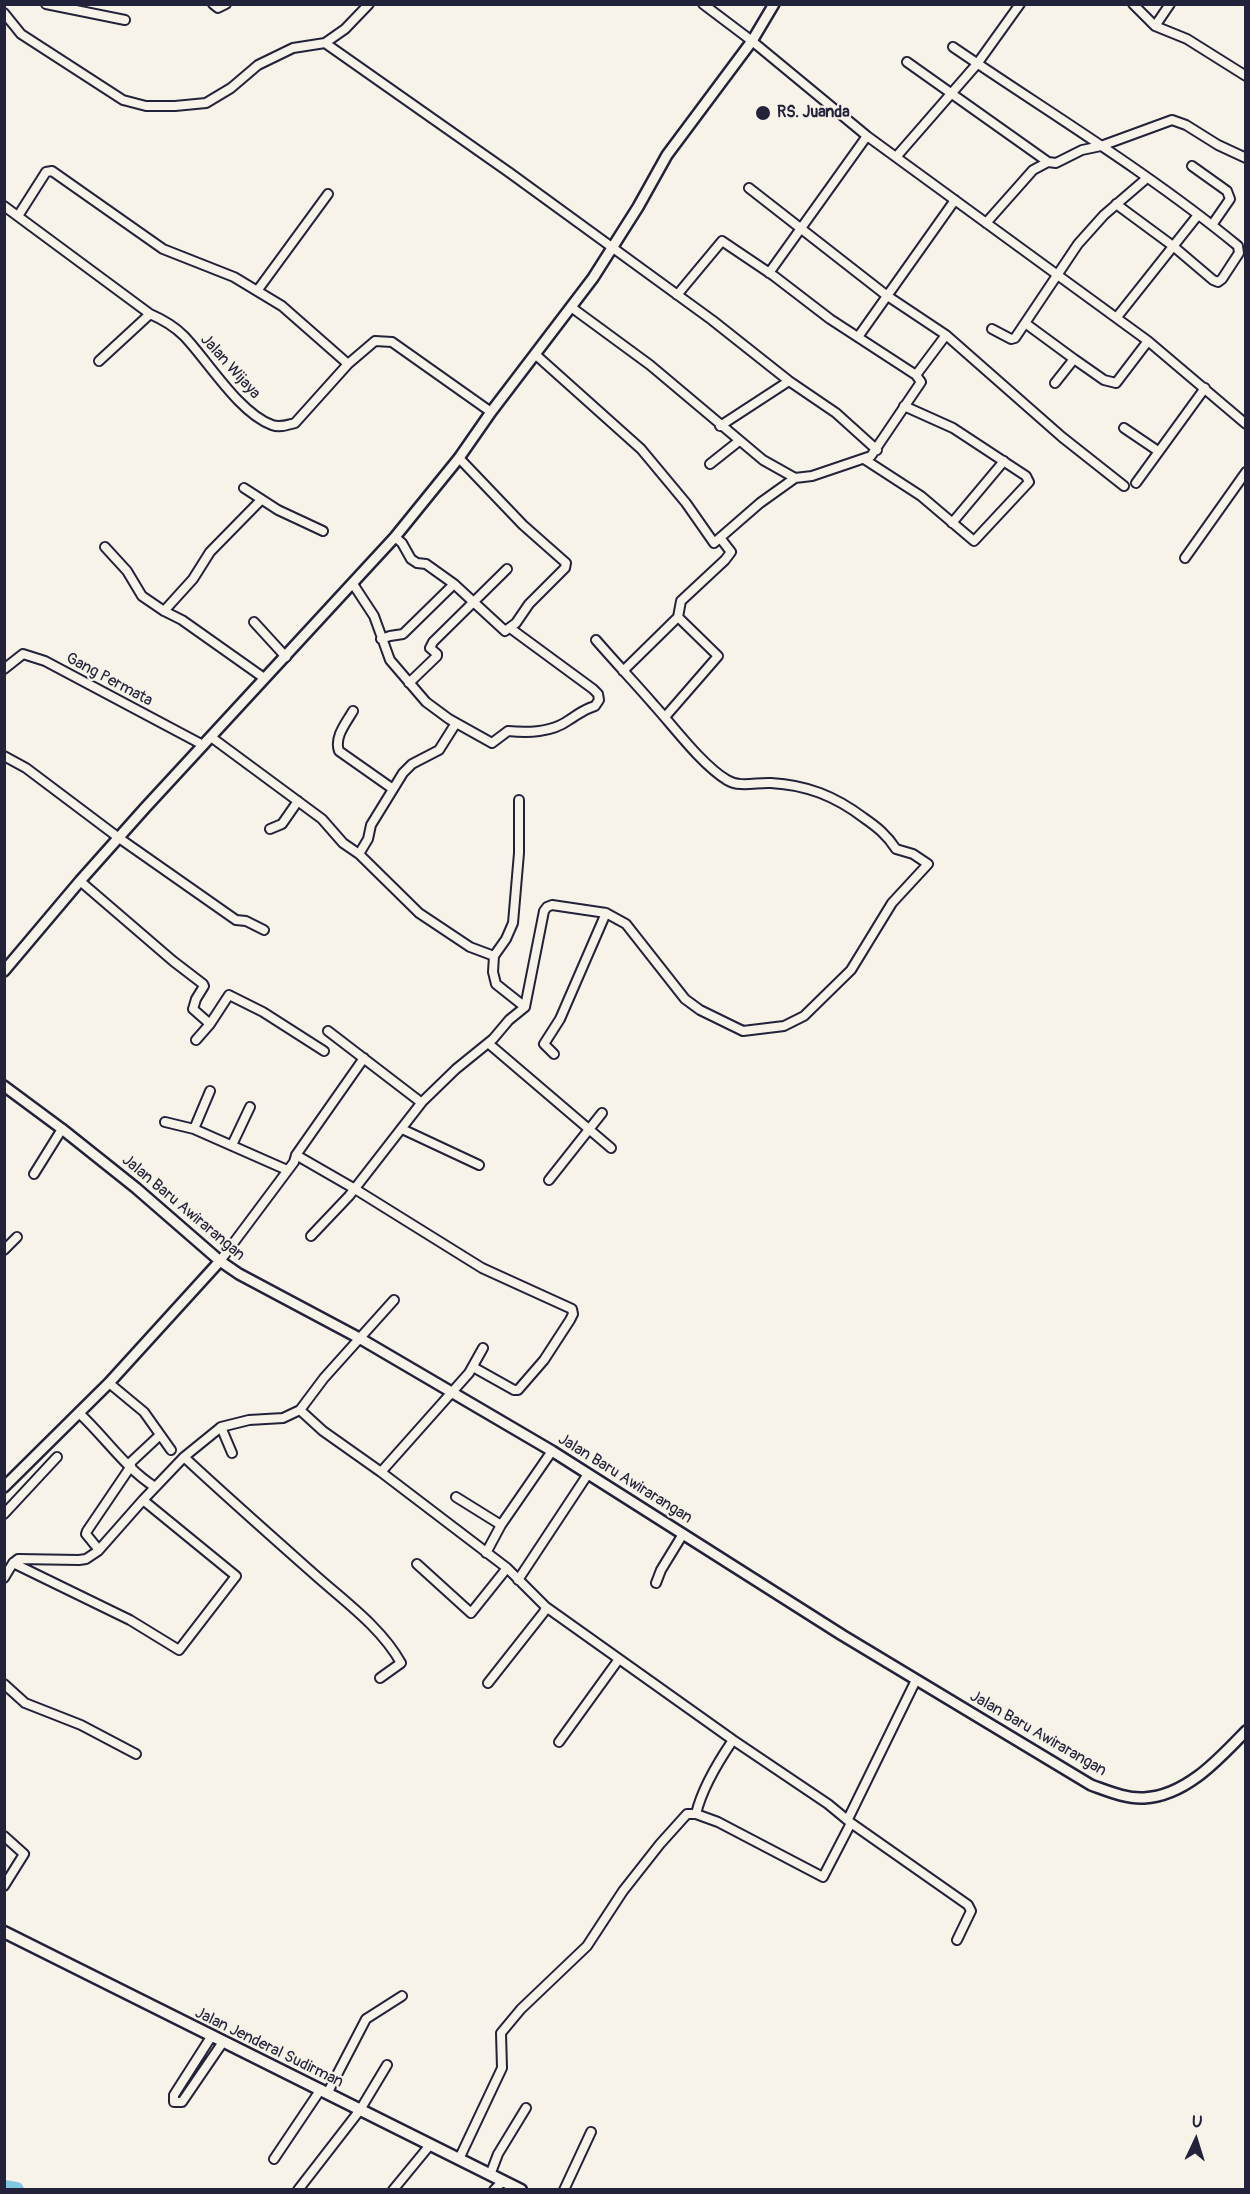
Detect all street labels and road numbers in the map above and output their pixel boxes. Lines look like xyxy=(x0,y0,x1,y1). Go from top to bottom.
street label: Jalan Wijaya xyxy=(196,331,264,403)
street label: Gang Permata xyxy=(62,649,156,711)
street label: Jalan Baru Awirarangan xyxy=(118,1151,248,1265)
street label: Jalan Baru Awirarangan xyxy=(554,1430,696,1528)
street label: Jalan Baru Awirarangan xyxy=(966,1687,1110,1781)
street label: Jalan Jenderal Sudirman xyxy=(192,2004,346,2092)

